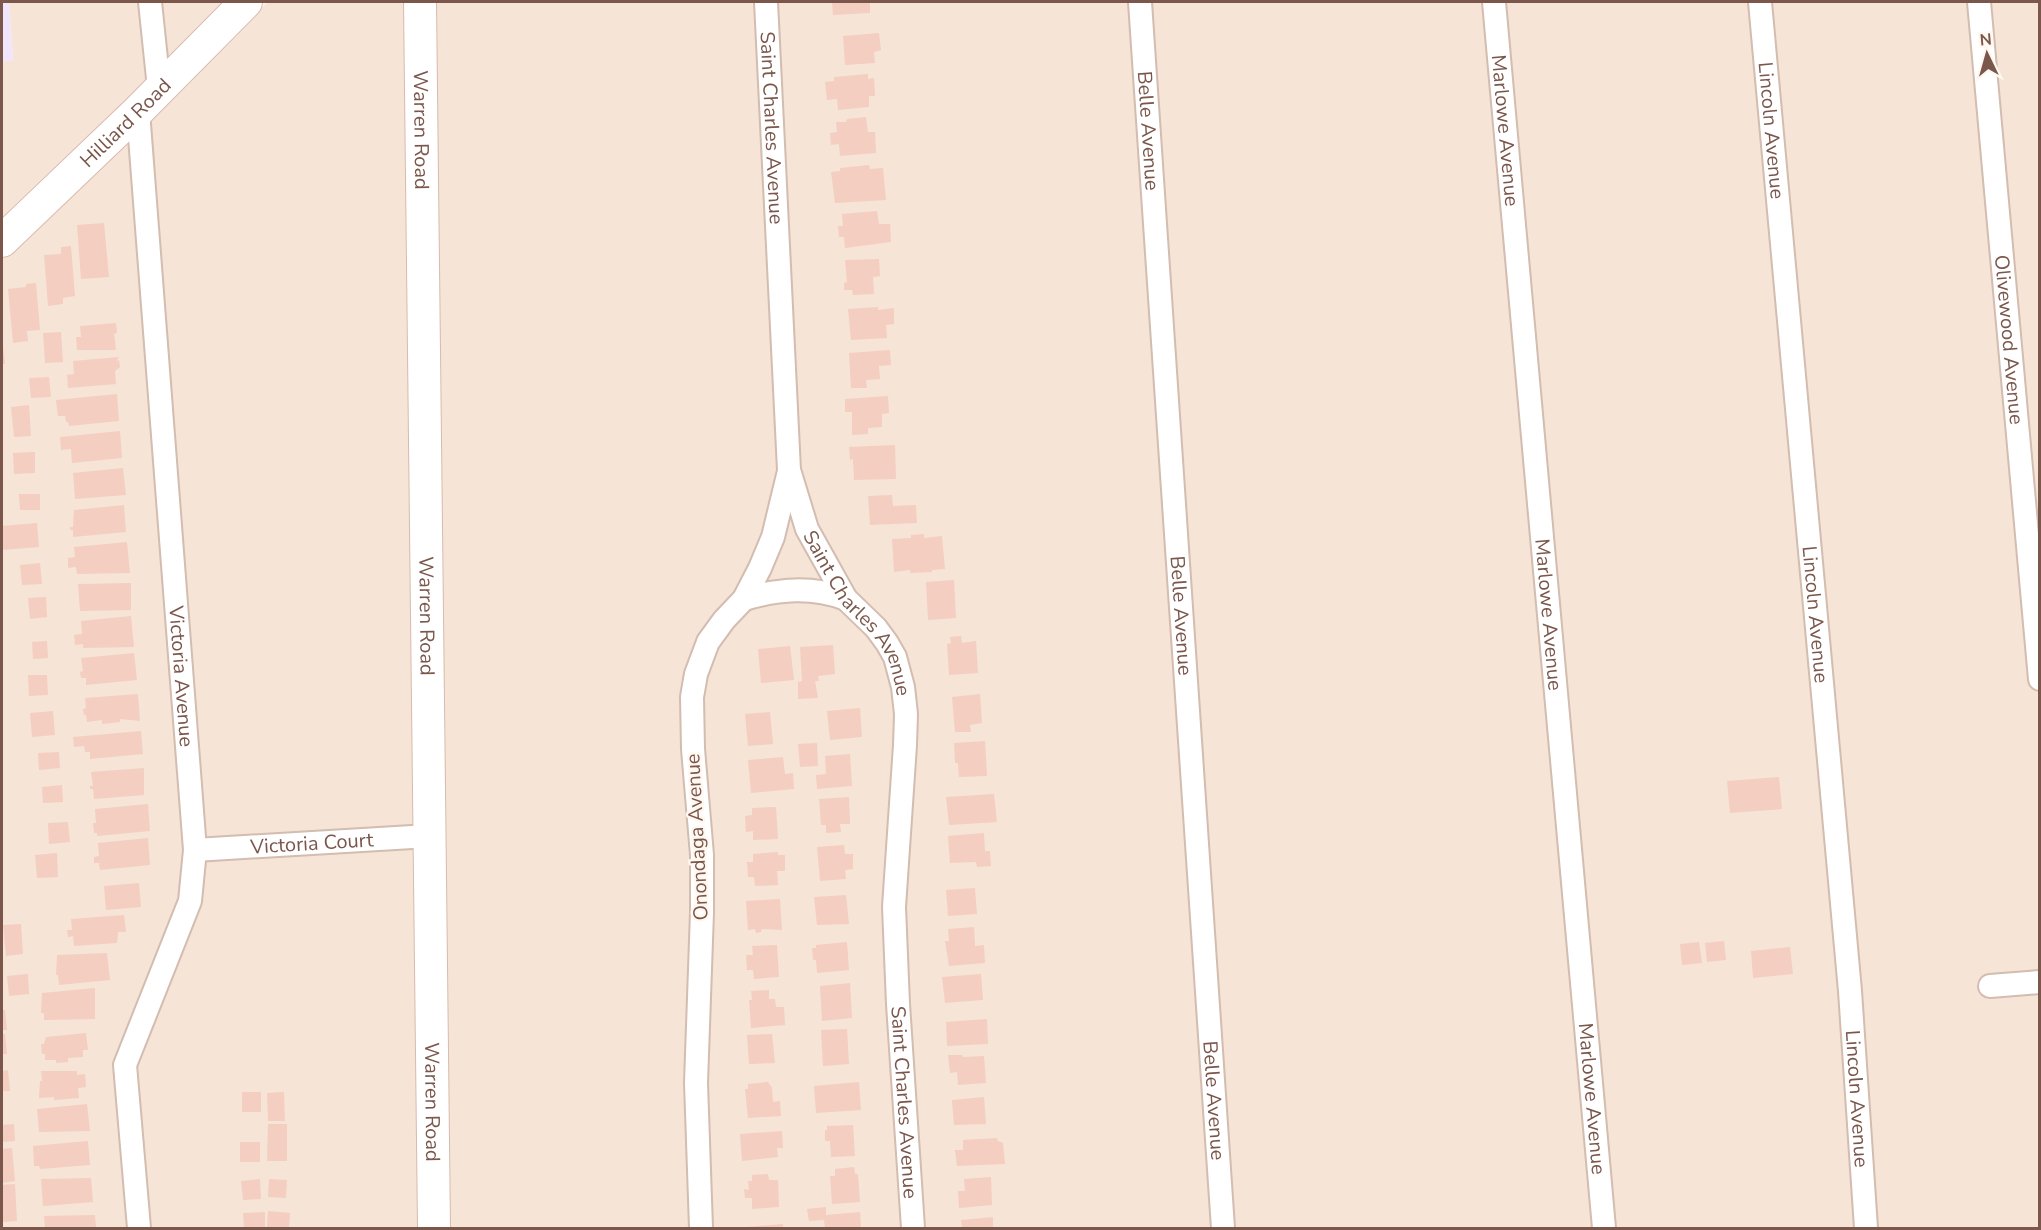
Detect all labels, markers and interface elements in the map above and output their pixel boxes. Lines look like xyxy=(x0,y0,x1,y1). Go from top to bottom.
north arrow xyxy=(1957,24,2017,84)
text: N xyxy=(1979,29,1993,52)
street label: Saint Charles Avenue xyxy=(754,31,790,225)
street label: Marlowe Avenue xyxy=(1485,53,1526,208)
street label: Lincoln Avenue xyxy=(1752,61,1791,200)
street label: Warren Road xyxy=(407,70,436,190)
street label: Belle Avenue xyxy=(1131,70,1166,191)
street label: Hilliard Road xyxy=(74,72,177,173)
street label: Olivewood Avenue xyxy=(1988,254,2031,426)
street label: Saint Charles Avenue xyxy=(797,525,917,697)
street label: Marlowe Avenue xyxy=(1529,537,1569,692)
street label: Lincoln Avenue xyxy=(1796,545,1835,684)
street label: Belle Avenue xyxy=(1164,555,1199,676)
street label: Warren Road xyxy=(413,556,441,676)
street label: Victoria Avenue xyxy=(163,604,201,748)
street label: Onondaga Avenue xyxy=(679,753,715,921)
street label: Victoria Court xyxy=(249,826,375,860)
street label: Saint Charles Avenue xyxy=(885,1005,924,1199)
street label: Marlowe Avenue xyxy=(1572,1022,1613,1176)
street label: Lincoln Avenue xyxy=(1839,1029,1875,1168)
street label: Belle Avenue xyxy=(1197,1040,1232,1161)
street label: Warren Road xyxy=(418,1042,447,1162)

